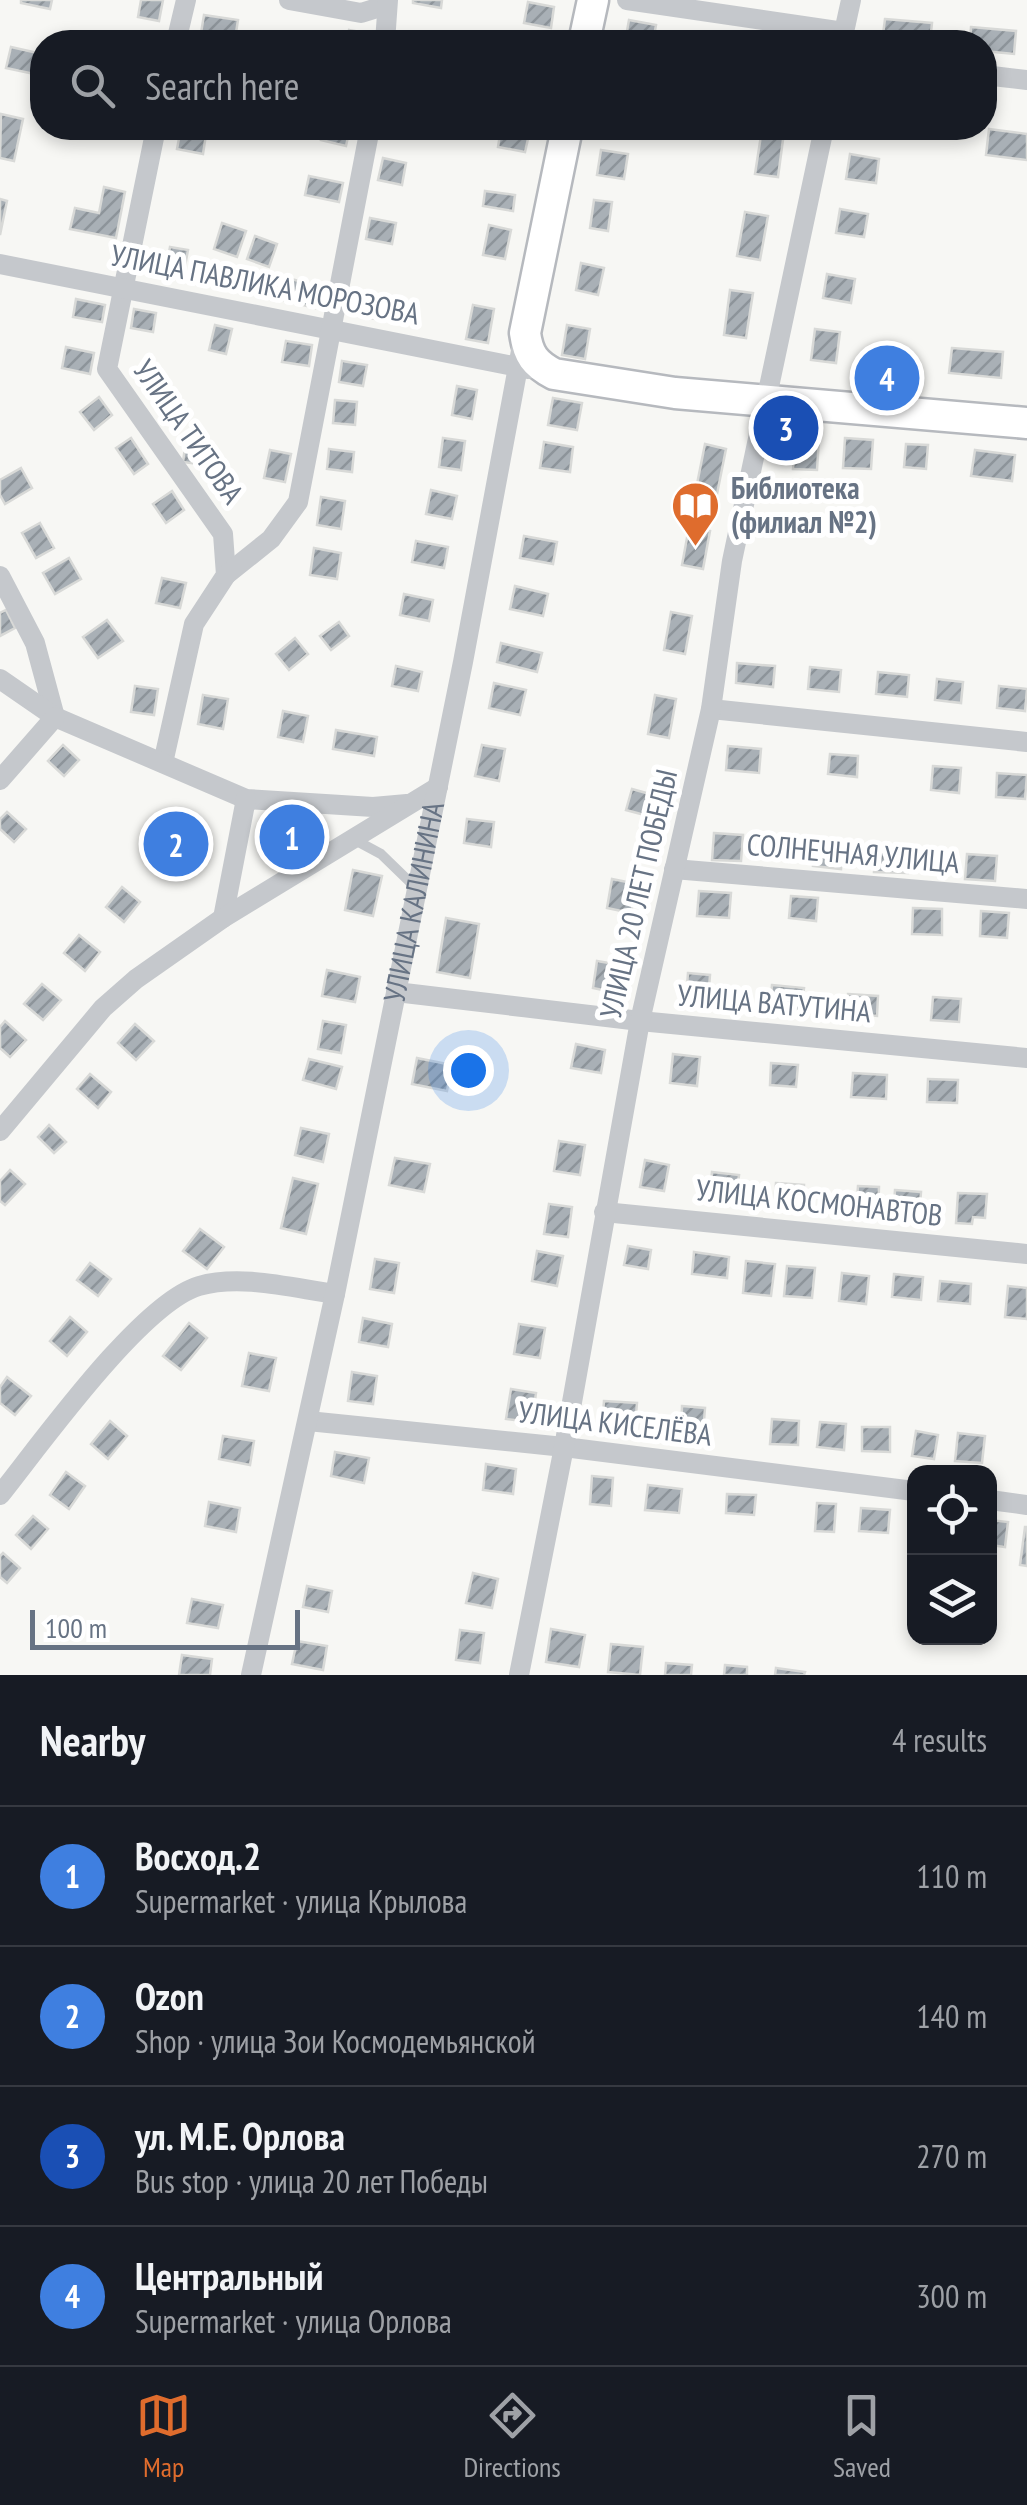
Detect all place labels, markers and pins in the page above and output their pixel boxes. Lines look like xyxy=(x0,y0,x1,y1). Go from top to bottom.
pin: 4 xyxy=(854,340,920,416)
pin: 3 xyxy=(754,390,818,466)
place label: Библиотека (филиал №2) xyxy=(731,468,877,541)
library icon: Библиотека (филиал №2) xyxy=(670,480,722,548)
pin: 1 xyxy=(260,800,324,874)
pin: 2 xyxy=(144,806,208,882)

